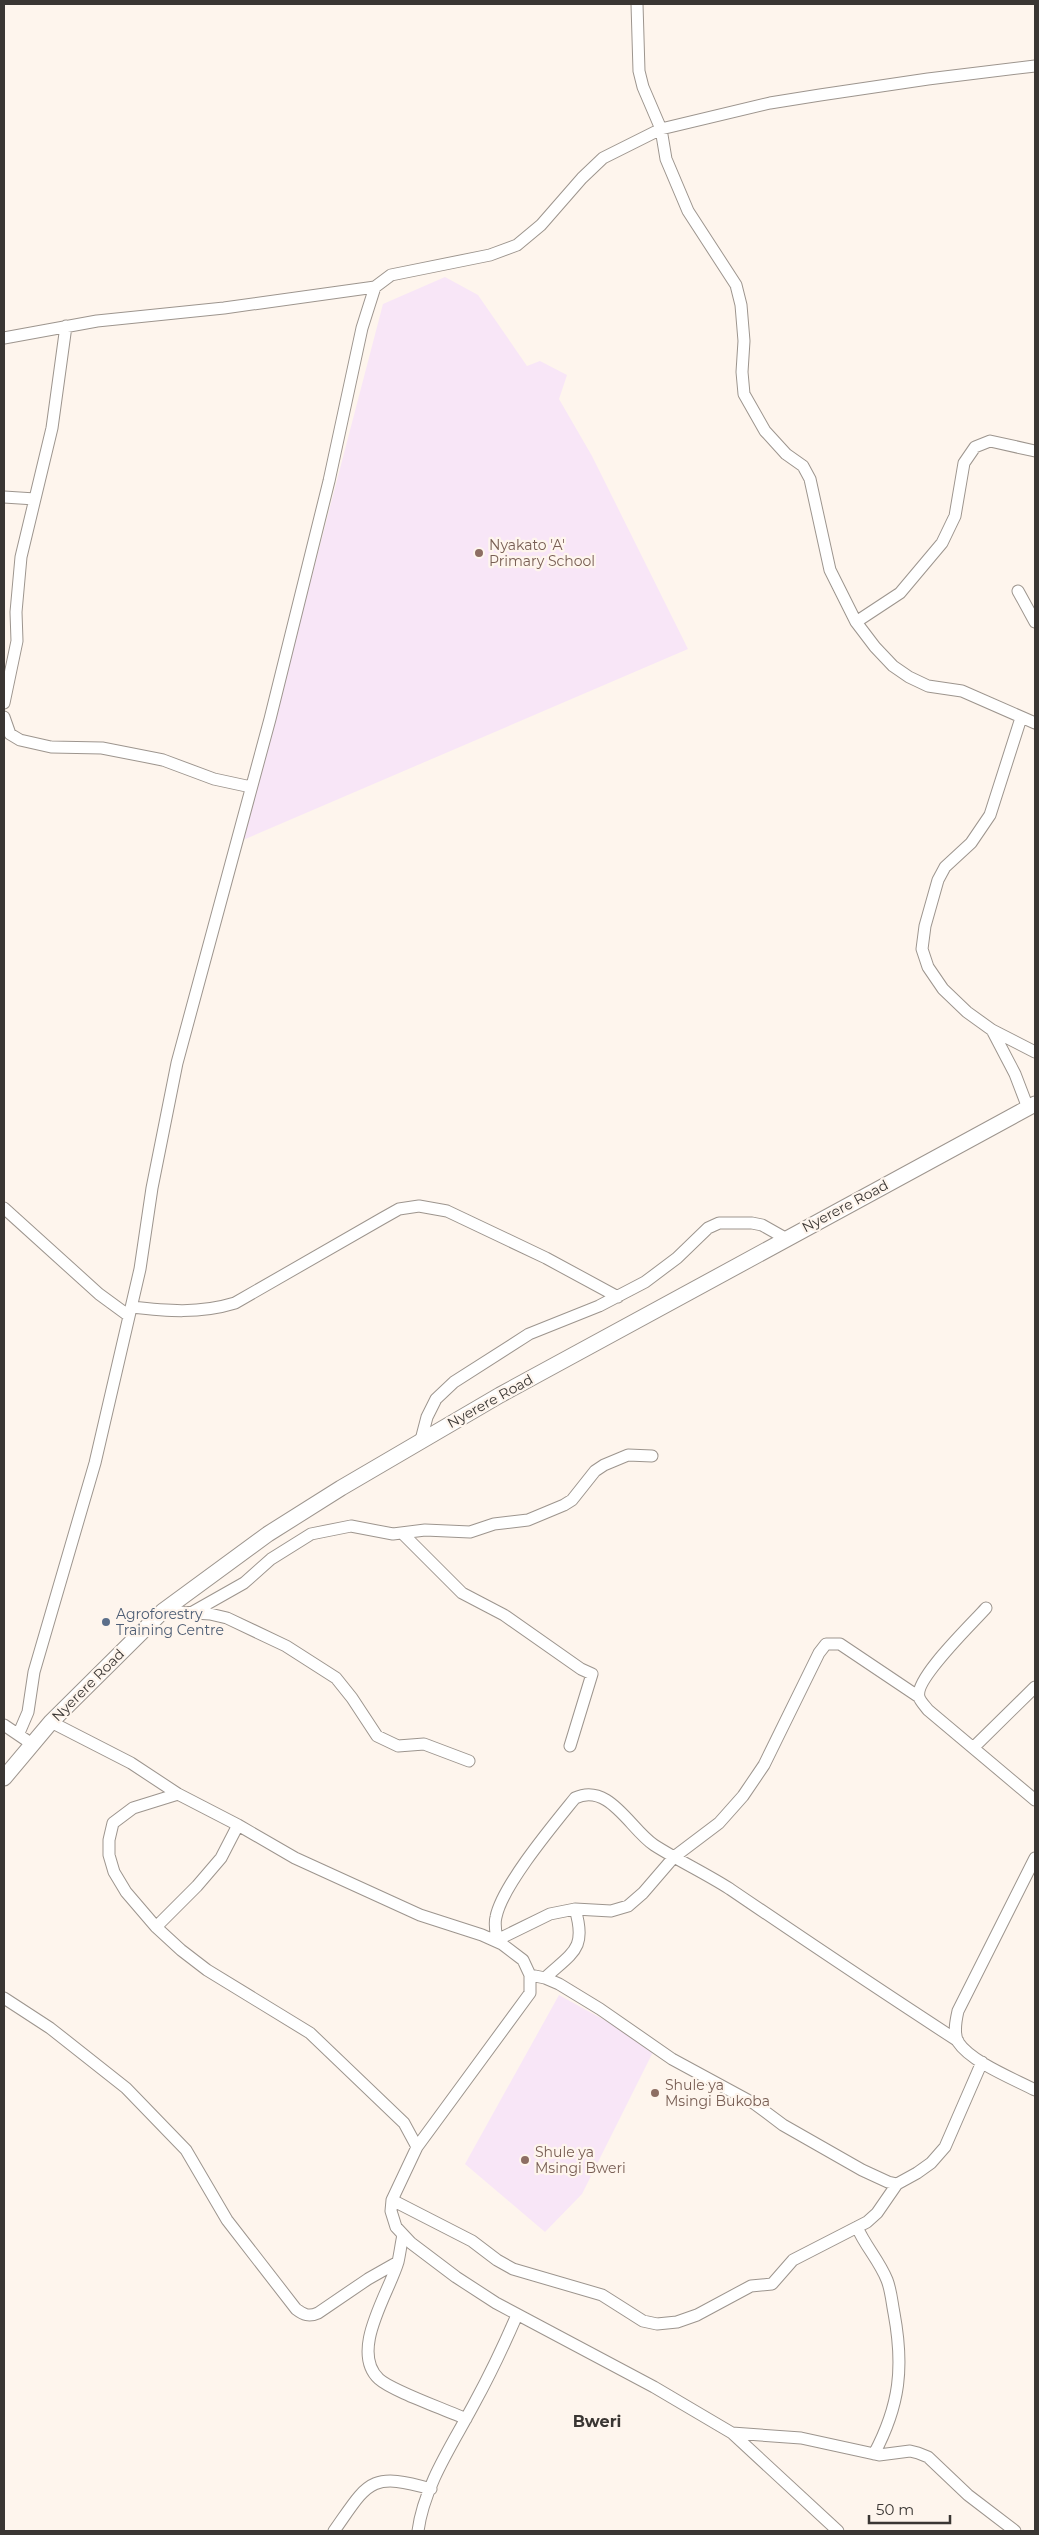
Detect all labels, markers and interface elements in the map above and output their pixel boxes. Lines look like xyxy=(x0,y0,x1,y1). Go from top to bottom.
place label: Nyakato 'A' Primary School xyxy=(489,536,595,570)
marker: Nyakato 'A' Primary School xyxy=(473,547,485,559)
street label: Nyerere Road xyxy=(799,1176,891,1236)
street label: Nyerere Road xyxy=(444,1370,536,1432)
place label: Agroforestry Training Centre xyxy=(116,1605,224,1639)
marker: Agroforestry Training Centre xyxy=(100,1616,112,1628)
street label: Nyerere Road xyxy=(48,1645,128,1725)
place label: Shule ya Msingi Bukoba xyxy=(665,2076,770,2110)
marker: Shule ya Msingi Bukoba xyxy=(649,2087,661,2099)
place label: Shule ya Msingi Bweri xyxy=(535,2143,626,2177)
marker: Shule ya Msingi Bweri xyxy=(519,2154,531,2166)
district label: Bweri xyxy=(573,2412,621,2431)
scale bar xyxy=(869,2492,950,2524)
text: 50 m xyxy=(876,2500,914,2519)

